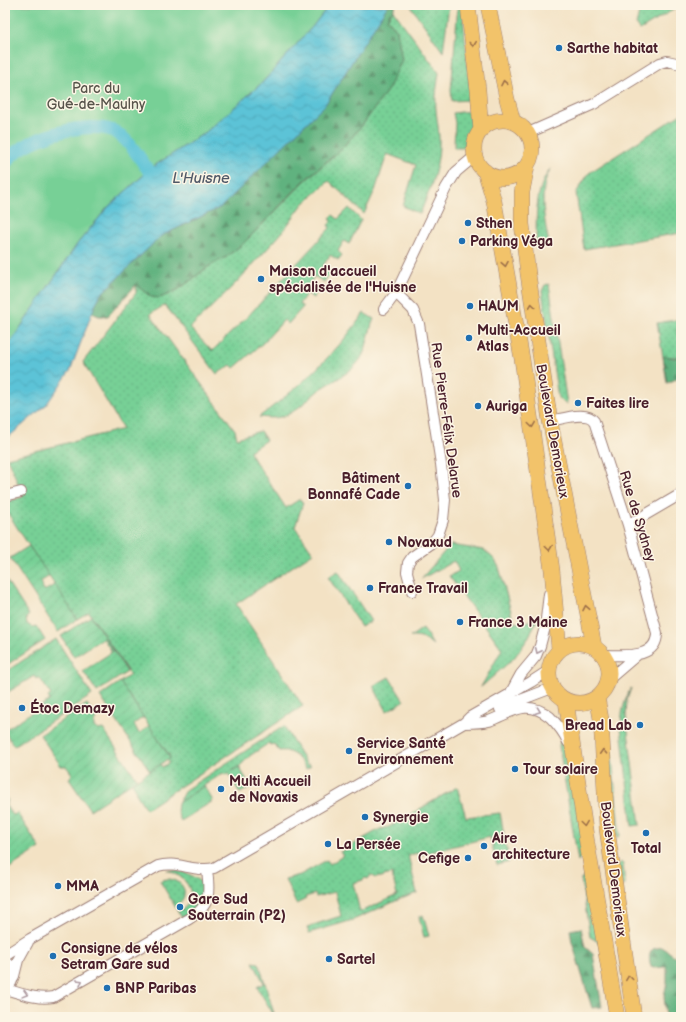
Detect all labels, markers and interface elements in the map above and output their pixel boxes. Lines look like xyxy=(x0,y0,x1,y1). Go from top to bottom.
place label: Sarthe habitat xyxy=(567,40,658,57)
one-way arrow xyxy=(468,41,477,47)
marker: Sarthe habitat xyxy=(554,43,564,53)
park label: Parc du Gué-de-Maulny xyxy=(47,80,146,113)
one-way arrow xyxy=(500,80,508,86)
water label: L'Huisne xyxy=(172,169,230,188)
place label: Sthen xyxy=(476,215,513,232)
marker: Sthen xyxy=(463,218,473,228)
place label: Parking Véga xyxy=(470,233,553,250)
marker: Parking Véga xyxy=(457,236,467,246)
one-way arrow xyxy=(500,260,509,267)
place label: Maison d'accueil spécialisée de l'Huisne xyxy=(269,263,416,296)
marker: Maison d'accueil spécialisée de l'Huisne xyxy=(256,274,266,284)
place label: HAUM xyxy=(478,298,519,315)
marker: HAUM xyxy=(465,301,475,311)
one-way arrow xyxy=(528,303,537,309)
place label: Multi-Accueil Atlas xyxy=(476,322,561,355)
marker: Multi-Accueil Atlas xyxy=(464,333,474,343)
street label: Rue Pierre-Félix Delarue xyxy=(427,341,466,499)
street label: Boulevard Demorieux xyxy=(532,362,573,500)
place label: Faites lire xyxy=(586,395,649,412)
place label: Auriga xyxy=(485,398,527,415)
marker: Faites lire xyxy=(573,398,583,408)
marker: Auriga xyxy=(473,401,483,411)
one-way arrow xyxy=(527,422,536,429)
street label: Rue de Sydney xyxy=(616,468,660,564)
place label: Bâtiment Bonnafé Cade xyxy=(307,470,400,503)
marker: Bâtiment Bonnafé Cade xyxy=(403,481,413,491)
place label: Novaxud xyxy=(397,534,452,551)
marker: Novaxud xyxy=(384,537,394,547)
one-way arrow xyxy=(544,545,553,551)
place label: France Travail xyxy=(378,580,468,597)
marker: France Travail xyxy=(365,583,375,593)
one-way arrow xyxy=(583,605,591,611)
place label: France 3 Maine xyxy=(468,614,568,631)
marker: France 3 Maine xyxy=(455,617,465,627)
one-way arrow xyxy=(535,646,543,654)
place label: Étoc Demazy xyxy=(30,698,115,717)
marker: Étoc Demazy xyxy=(17,703,27,713)
one-way arrow xyxy=(534,707,541,715)
place label: Bread Lab xyxy=(565,717,632,734)
marker: Bread Lab xyxy=(635,720,645,730)
place label: Service Santé Environnement xyxy=(357,735,454,768)
marker: Service Santé Environnement xyxy=(344,746,354,756)
one-way arrow xyxy=(598,749,607,755)
place label: Tour solaire xyxy=(523,761,598,778)
marker: Tour solaire xyxy=(510,764,520,774)
place label: Multi Accueil de Novaxis xyxy=(229,773,311,806)
marker: Multi Accueil de Novaxis xyxy=(216,784,226,794)
street label: Boulevard Demorieux xyxy=(597,800,630,938)
place label: Synergie xyxy=(373,809,428,826)
marker: Synergie xyxy=(360,812,370,822)
one-way arrow xyxy=(579,821,588,827)
marker: Total xyxy=(641,828,651,838)
place label: Aire architecture xyxy=(491,830,570,863)
place label: La Persée xyxy=(336,836,401,853)
marker: La Persée xyxy=(323,839,333,849)
place label: Total xyxy=(631,840,661,857)
marker: Aire architecture xyxy=(479,841,489,851)
place label: Cefige xyxy=(418,850,460,867)
marker: Cefige xyxy=(463,853,473,863)
place label: MMA xyxy=(66,878,99,895)
marker: MMA xyxy=(53,881,63,891)
place label: Gare Sud Souterrain (P2) xyxy=(188,891,286,924)
marker: Gare Sud Souterrain (P2) xyxy=(175,902,185,912)
place label: Consigne de vélos Setram Gare sud xyxy=(61,940,178,973)
marker: Consigne de vélos Setram Gare sud xyxy=(48,951,58,961)
place label: Sartel xyxy=(337,951,375,968)
marker: Sartel xyxy=(324,954,334,964)
one-way arrow xyxy=(625,975,634,981)
one-way arrow xyxy=(76,979,83,986)
place label: BNP Paribas xyxy=(115,980,196,997)
marker: BNP Paribas xyxy=(102,983,112,993)
one-way arrow xyxy=(22,990,28,998)

